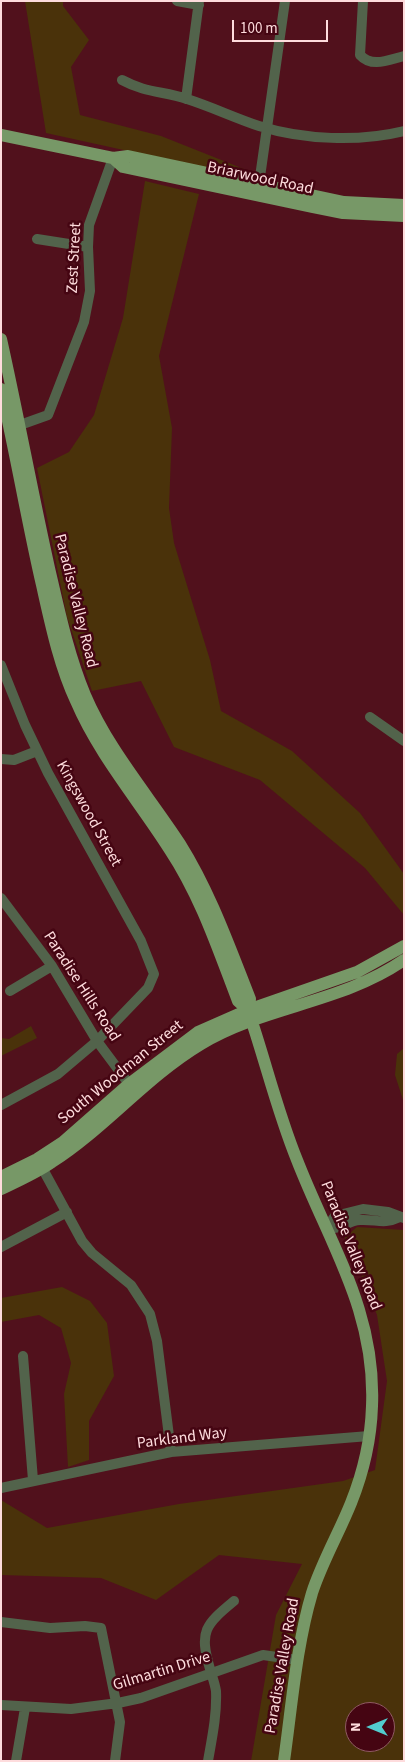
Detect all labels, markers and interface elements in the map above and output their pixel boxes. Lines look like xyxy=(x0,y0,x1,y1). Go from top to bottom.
scale bar xyxy=(235,10,331,42)
text: 100 m xyxy=(240,18,278,39)
street label: Briarwood Road xyxy=(205,158,315,200)
street label: Zest Street xyxy=(64,222,86,294)
street label: Paradise Valley Road xyxy=(49,532,101,670)
street label: Kingswood Street xyxy=(51,758,125,870)
street label: Paradise Hills Road xyxy=(38,928,124,1046)
street label: South Woodman Street xyxy=(55,1017,187,1129)
street label: Paradise Valley Road xyxy=(315,1179,385,1313)
street label: Parkland Way xyxy=(136,1424,228,1454)
street label: Paradise Valley Road xyxy=(262,1597,304,1735)
street label: Gilmartin Drive xyxy=(111,1648,213,1696)
north arrow xyxy=(345,1702,395,1752)
text: N xyxy=(346,1722,366,1732)

